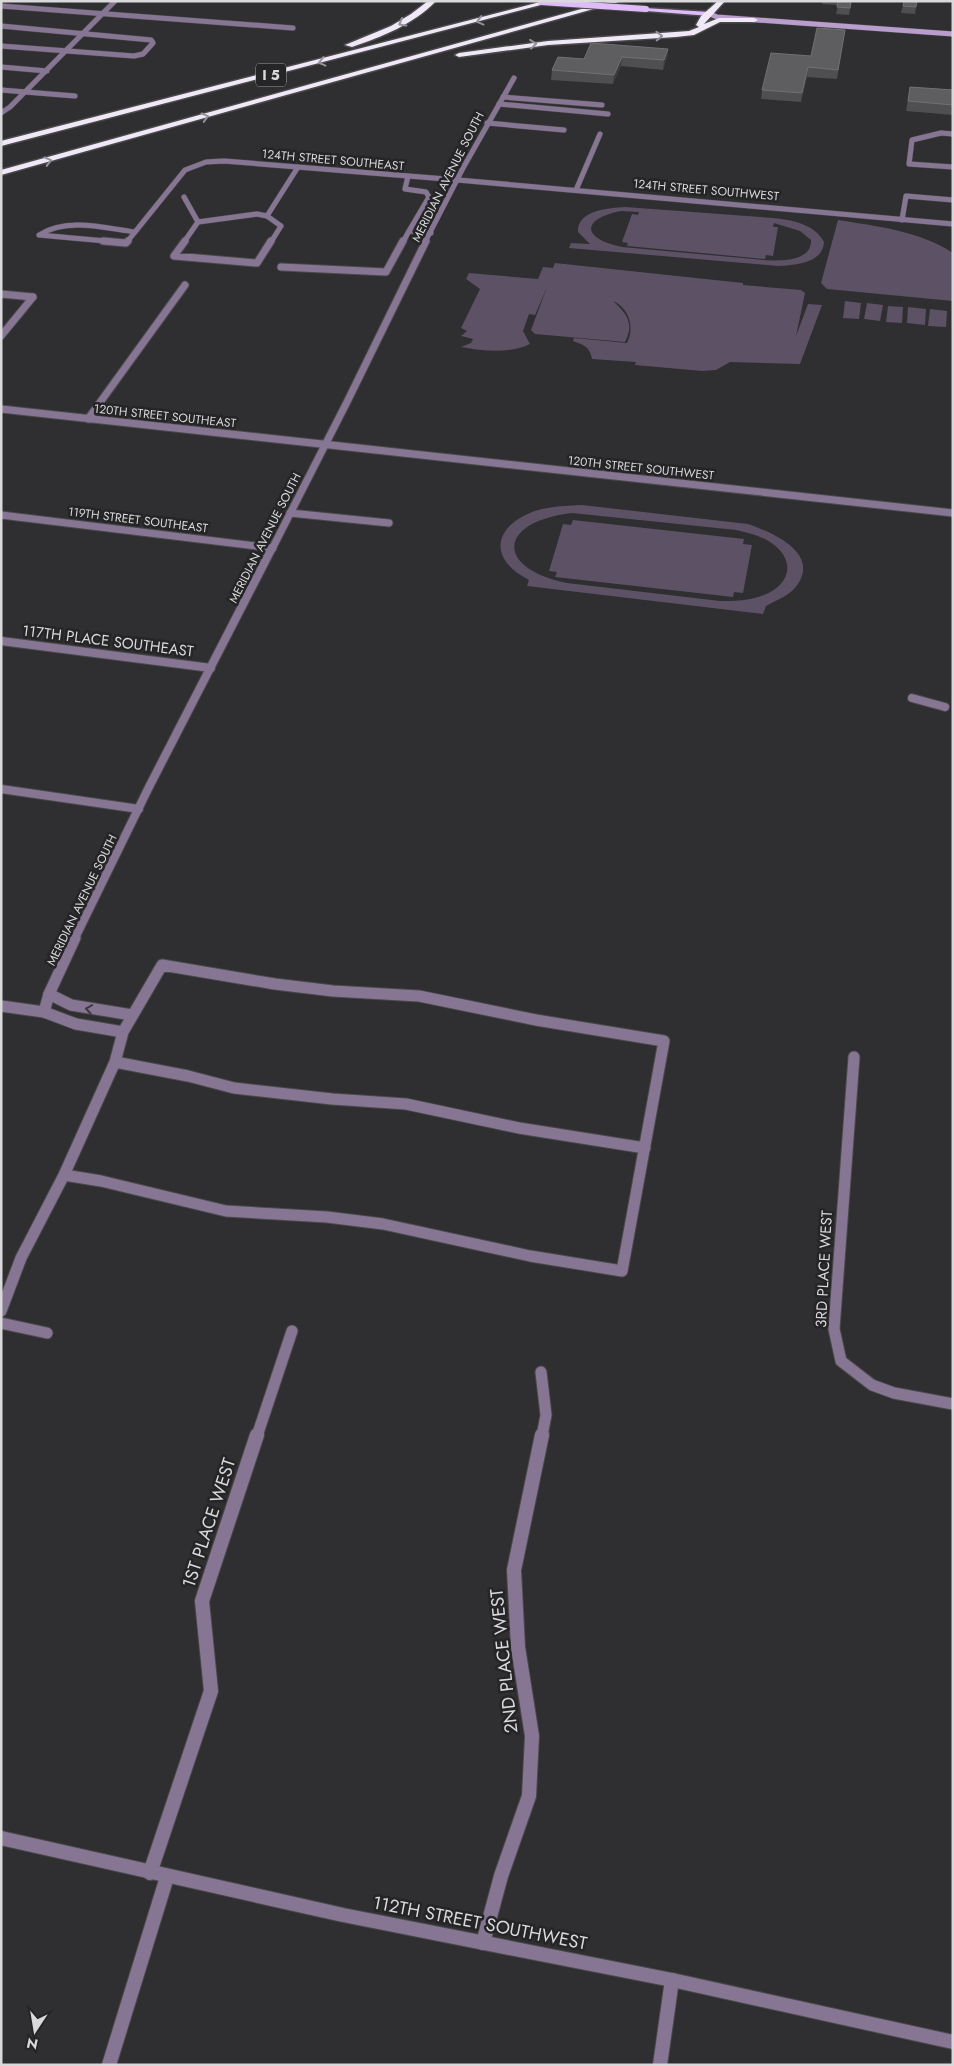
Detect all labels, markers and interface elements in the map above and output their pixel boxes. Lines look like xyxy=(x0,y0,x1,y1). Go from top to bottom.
one-way arrow xyxy=(475,15,484,26)
one-way arrow xyxy=(399,17,408,27)
one-way arrow xyxy=(655,31,663,42)
one-way arrow xyxy=(530,39,538,50)
one-way arrow xyxy=(319,56,327,66)
road number: I 5 xyxy=(256,64,286,86)
street label: MERIDIAN AVENUE SOUTH xyxy=(407,109,489,245)
one-way arrow xyxy=(200,113,208,123)
street label: 124TH STREET SOUTHEAST xyxy=(261,145,405,175)
one-way arrow xyxy=(44,156,52,166)
street label: 124TH STREET SOUTHWEST xyxy=(632,175,780,205)
street label: 120TH STREET SOUTHEAST xyxy=(93,400,237,432)
street label: 120TH STREET SOUTHWEST xyxy=(567,451,715,485)
street label: MERIDIAN AVENUE SOUTH xyxy=(224,470,306,606)
street label: 119TH STREET SOUTHEAST xyxy=(67,502,209,538)
street label: 117TH PLACE SOUTHEAST xyxy=(21,620,195,662)
street label: MERIDIAN AVENUE SOUTH xyxy=(42,831,122,969)
one-way arrow xyxy=(85,1004,94,1014)
street label: 3RD PLACE WEST xyxy=(810,1210,838,1328)
street label: 1ST PLACE WEST xyxy=(176,1454,242,1591)
street label: 2ND PLACE WEST xyxy=(483,1587,525,1735)
street label: 112TH STREET SOUTHWEST xyxy=(371,1889,590,1957)
north arrow xyxy=(10,2006,60,2056)
text: N xyxy=(25,2033,40,2055)

